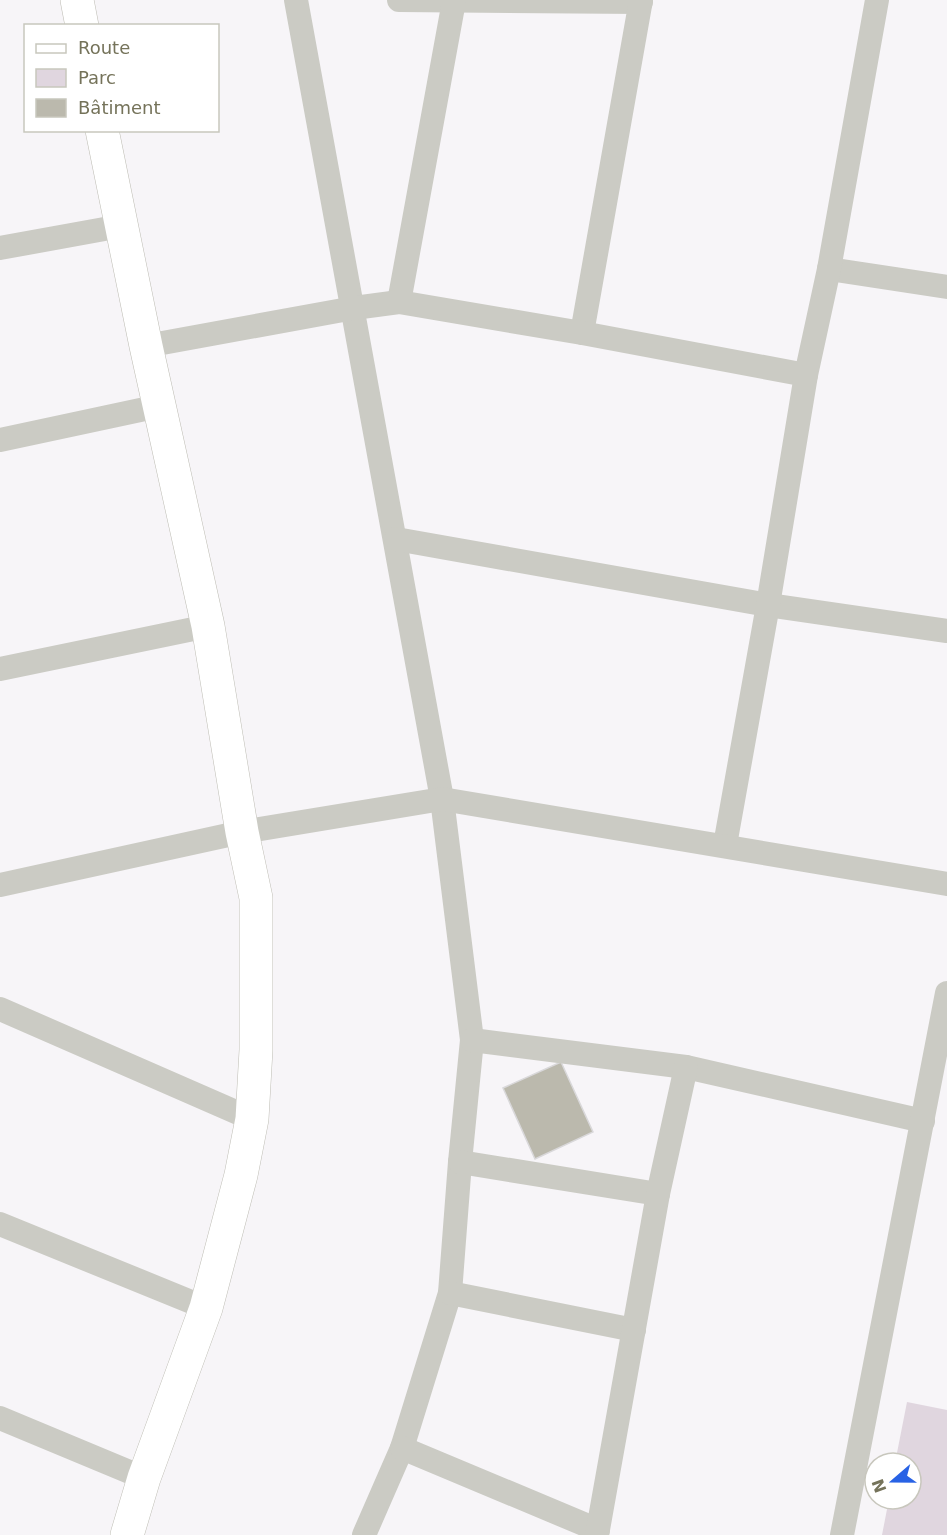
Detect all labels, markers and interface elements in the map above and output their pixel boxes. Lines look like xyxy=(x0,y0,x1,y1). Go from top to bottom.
legend xyxy=(24,24,219,132)
text: Route xyxy=(78,37,130,58)
text: Parc xyxy=(78,67,116,88)
text: Bâtiment xyxy=(78,97,161,118)
north arrow xyxy=(863,1451,923,1511)
text: N xyxy=(868,1476,891,1496)

